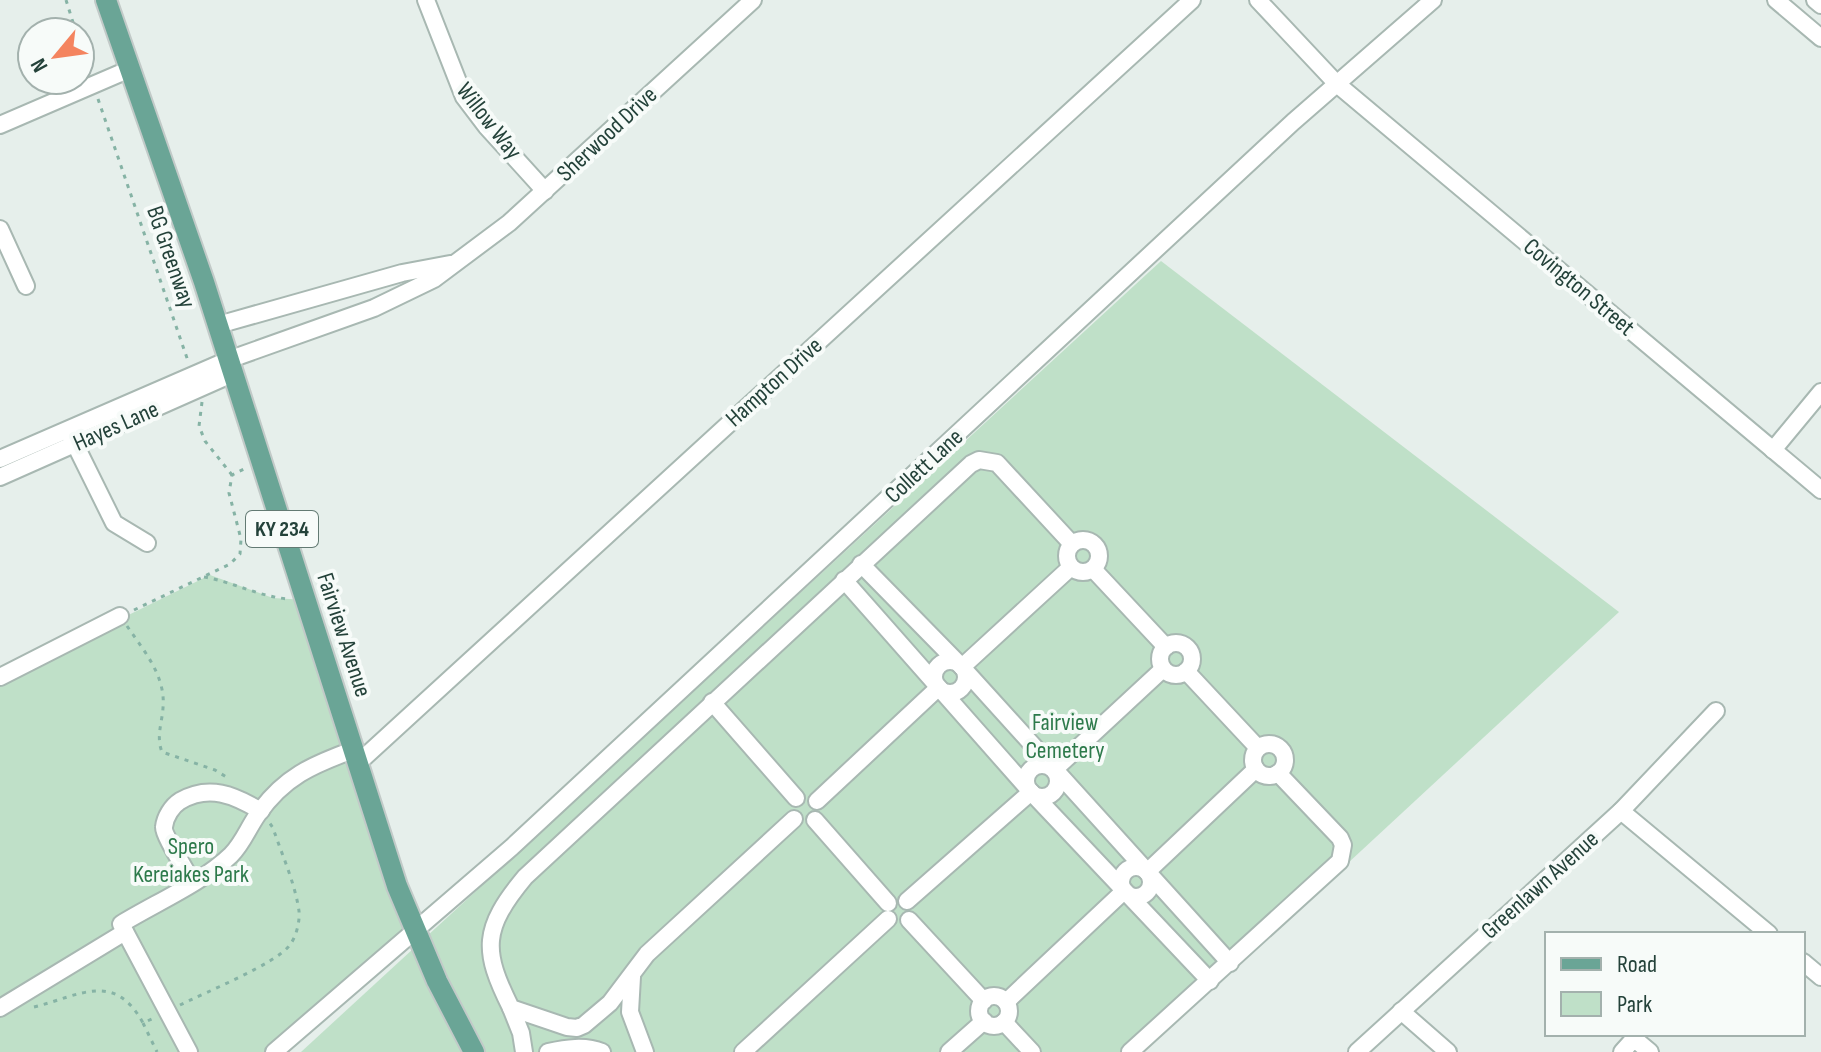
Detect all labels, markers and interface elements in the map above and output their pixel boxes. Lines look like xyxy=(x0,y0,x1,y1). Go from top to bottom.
north arrow xyxy=(16,16,96,96)
text: N xyxy=(25,53,54,77)
street label: Willow Way xyxy=(450,77,528,165)
street label: Sherwood Drive xyxy=(551,80,663,188)
street label: BG Greenway xyxy=(140,202,202,312)
street label: Covington Street xyxy=(1517,232,1641,342)
street label: Hampton Drive xyxy=(720,331,828,433)
street label: Hayes Lane xyxy=(69,394,163,458)
street label: Collett Lane xyxy=(879,423,969,509)
road number: KY 234 xyxy=(246,511,318,547)
street label: Fairview Avenue xyxy=(310,569,378,701)
park label: Fairview Cemetery xyxy=(1025,708,1105,765)
street label: Greenlawn Avenue xyxy=(1475,825,1605,945)
park label: Spero Kereiakes Park xyxy=(133,832,249,889)
legend xyxy=(1545,932,1805,1036)
text: Road xyxy=(1617,950,1657,979)
text: Park xyxy=(1617,990,1652,1019)

